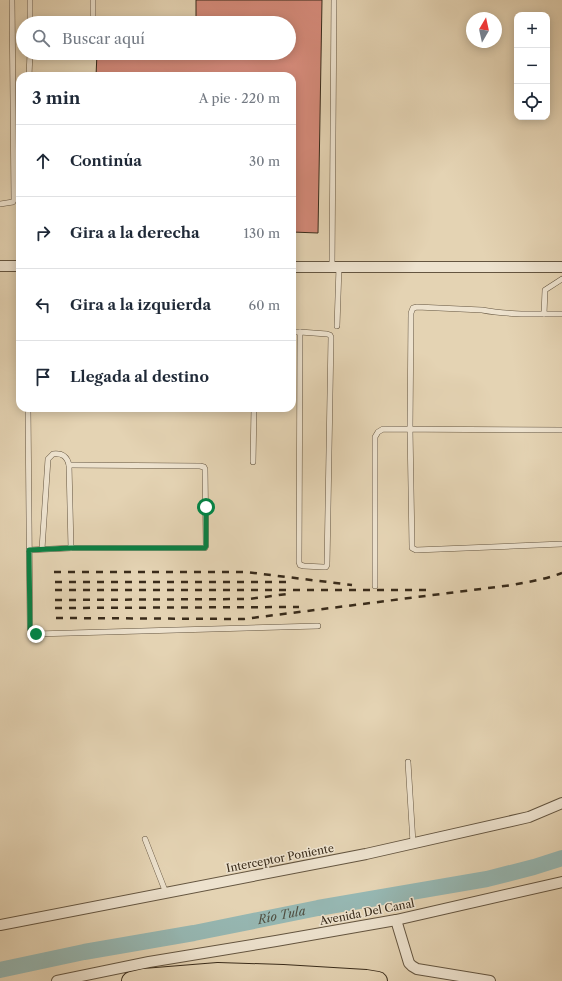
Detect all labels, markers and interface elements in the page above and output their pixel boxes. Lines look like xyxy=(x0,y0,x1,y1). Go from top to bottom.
north arrow xyxy=(466,12,502,48)
map controls xyxy=(514,12,550,120)
button: + xyxy=(514,12,550,48)
search box xyxy=(16,16,296,60)
icon: search xyxy=(30,27,52,49)
text: Buscar aquí xyxy=(62,29,145,48)
button: − xyxy=(514,48,550,84)
button: locate xyxy=(514,84,550,120)
text: 3 min xyxy=(32,88,81,108)
text: A pie · 220 m xyxy=(199,90,280,106)
icon: ahead xyxy=(32,150,54,172)
text: Continúa xyxy=(70,151,142,170)
text: 30 m xyxy=(249,153,280,169)
icon: right xyxy=(32,222,54,244)
text: Gira a la derecha xyxy=(70,223,200,242)
text: 130 m xyxy=(244,225,280,241)
icon: left xyxy=(32,294,54,316)
text: Gira a la izquierda xyxy=(70,295,211,314)
text: 60 m xyxy=(249,297,280,313)
icon: arrive xyxy=(32,366,54,388)
text: Llegada al destino xyxy=(70,367,209,386)
route start xyxy=(197,498,215,516)
route end xyxy=(27,625,45,643)
street label: Interceptor Poniente xyxy=(225,841,335,875)
street label: Avenida Del Canal xyxy=(317,896,416,928)
water label: Río Tula xyxy=(255,903,307,927)

